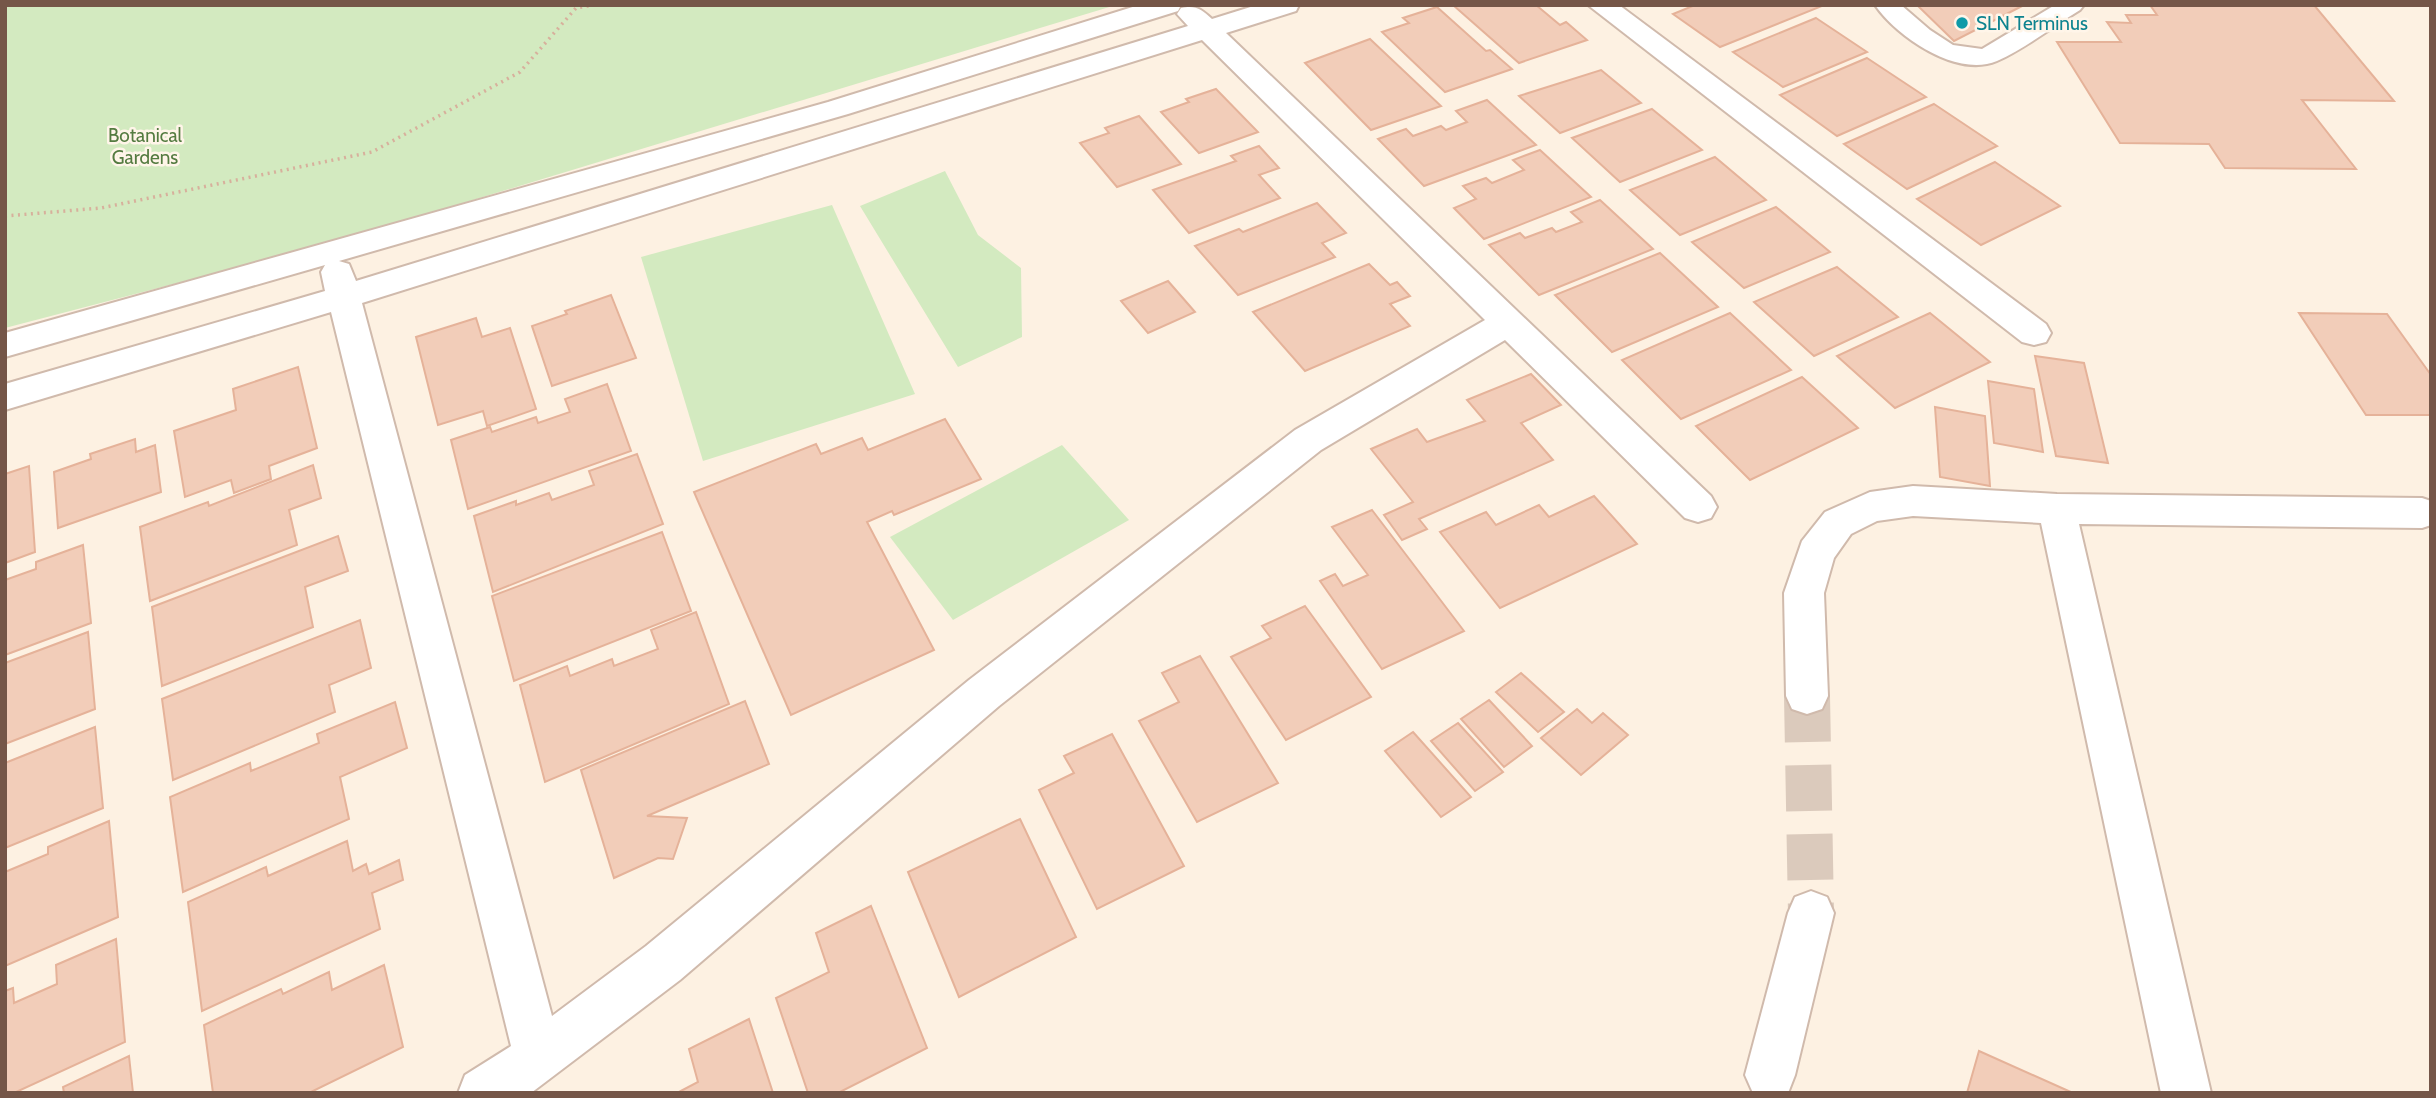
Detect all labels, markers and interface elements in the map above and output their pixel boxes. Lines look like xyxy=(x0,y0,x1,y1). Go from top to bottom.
place label: SLN Terminus xyxy=(1976,12,2088,35)
marker: SLN Terminus xyxy=(1954,15,1970,31)
park label: Botanical Gardens xyxy=(108,124,183,169)

